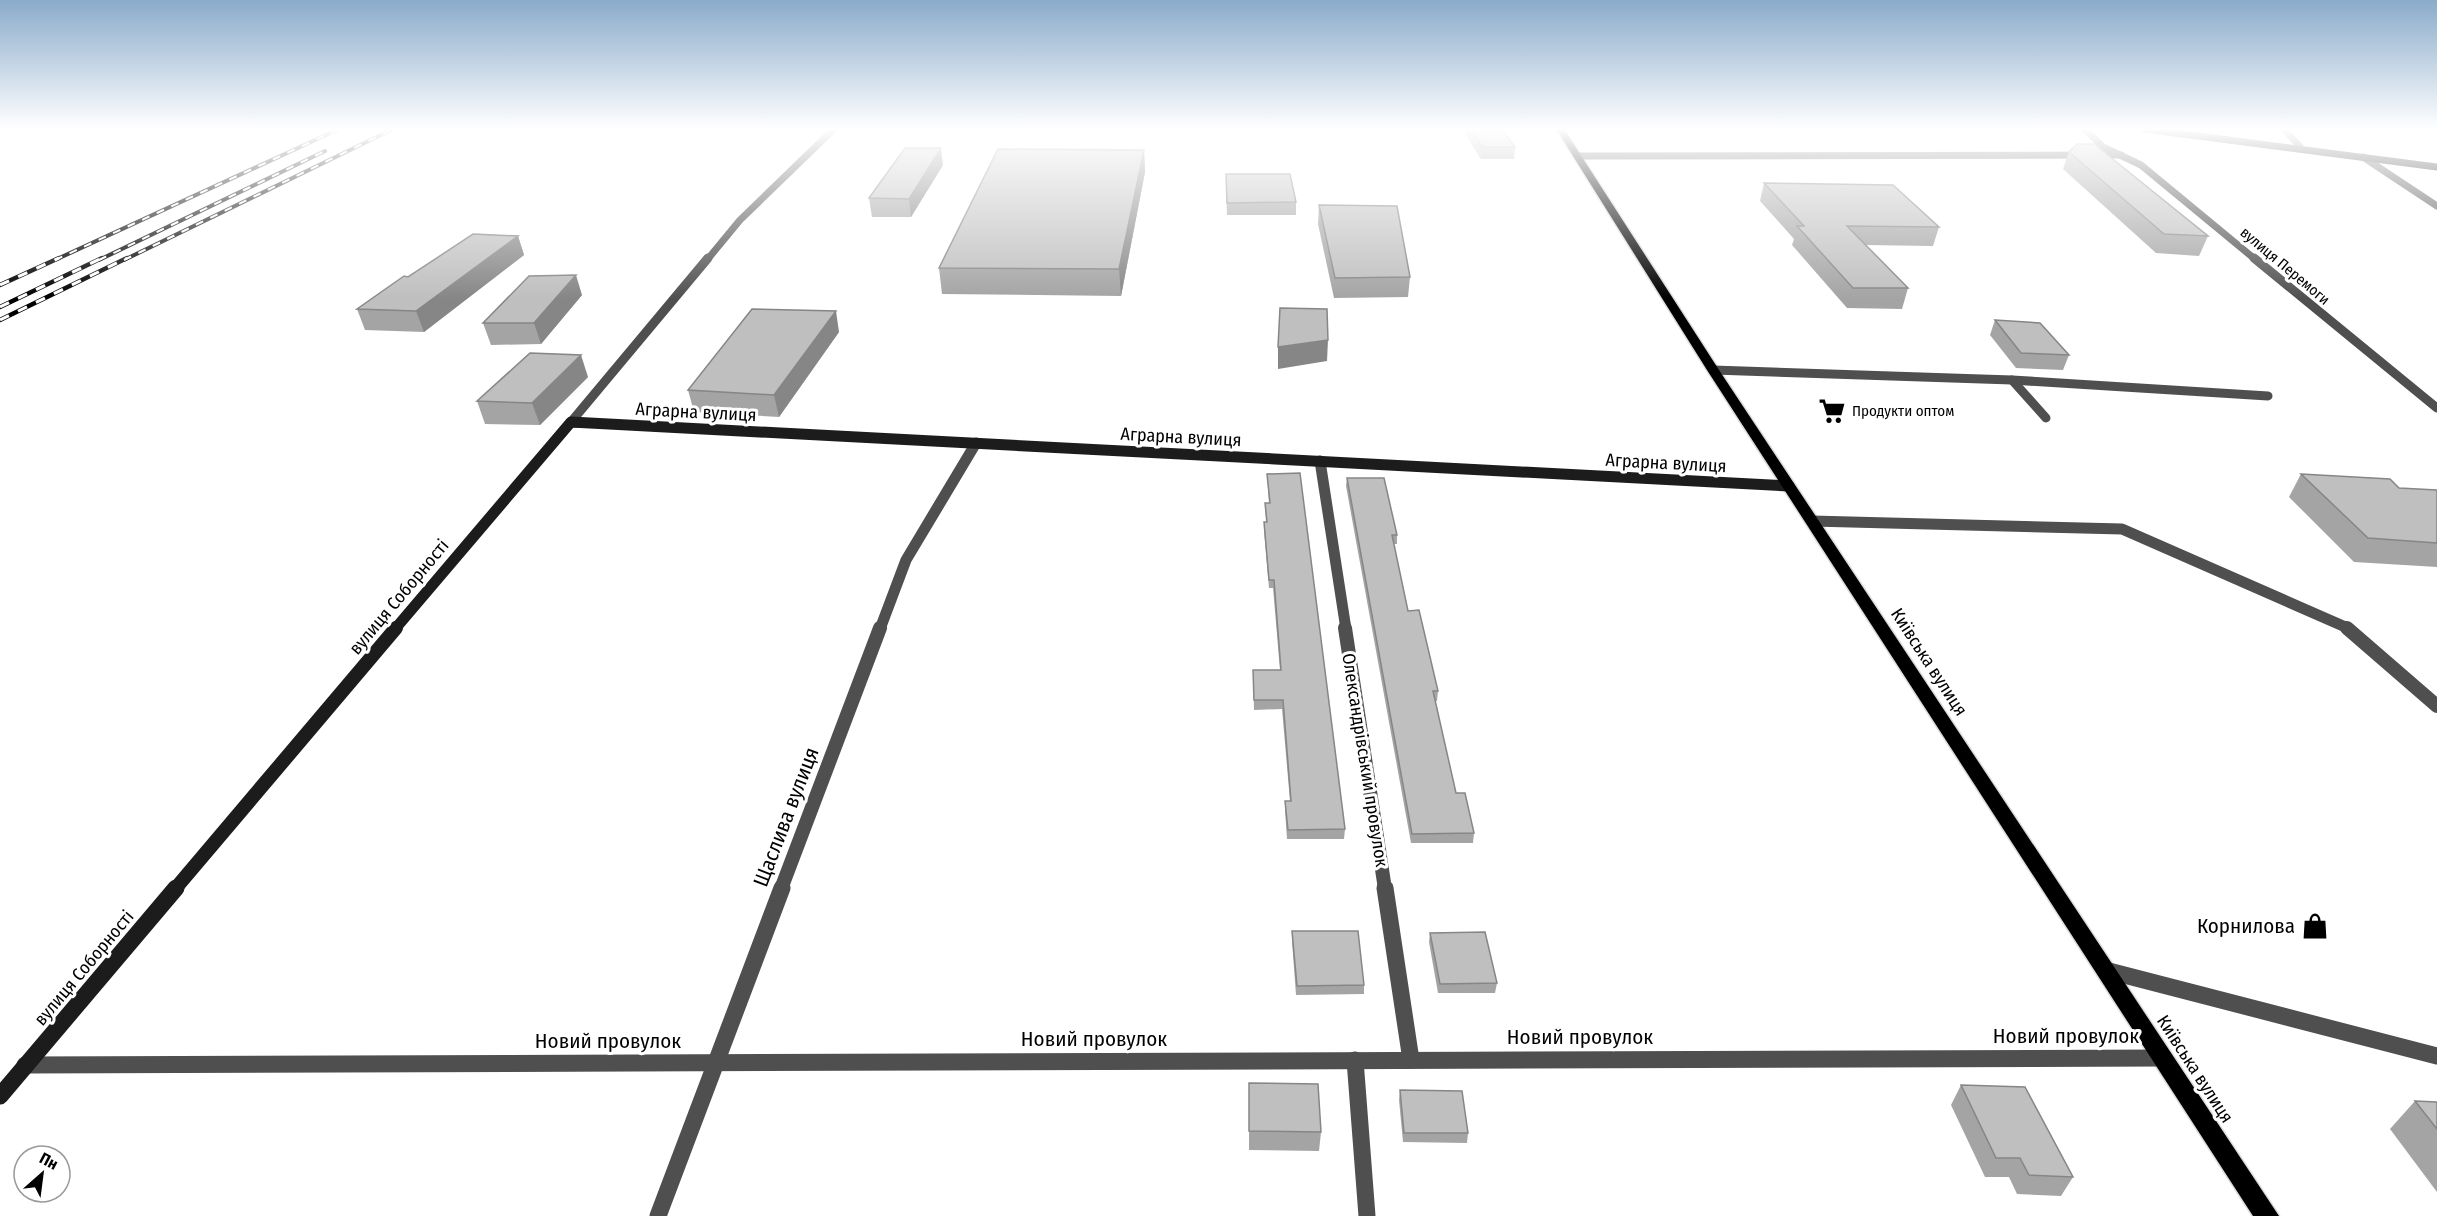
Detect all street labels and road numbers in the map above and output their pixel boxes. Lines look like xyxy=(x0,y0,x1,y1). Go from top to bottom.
street label: вулиця Перемоги xyxy=(2237,223,2333,309)
street label: Аграрна вулиця xyxy=(635,398,757,426)
street label: Аграрна вулиця xyxy=(1120,423,1242,451)
street label: Аграрна вулиця xyxy=(1605,449,1727,477)
street label: вулиця Соборності xyxy=(344,535,454,659)
street label: Київська вулиця xyxy=(1886,604,1972,720)
street label: Олександрівський провулок xyxy=(1337,652,1393,869)
street label: Щаслива вулиця xyxy=(747,744,825,890)
street label: вулиця Соборності xyxy=(29,906,139,1030)
street label: Київська вулиця xyxy=(2152,1011,2238,1127)
street label: Новий провулок xyxy=(1993,1023,2139,1049)
street label: Новий провулок xyxy=(1507,1024,1653,1050)
street label: Новий провулок xyxy=(1021,1026,1167,1052)
street label: Новий провулок xyxy=(535,1028,681,1054)

